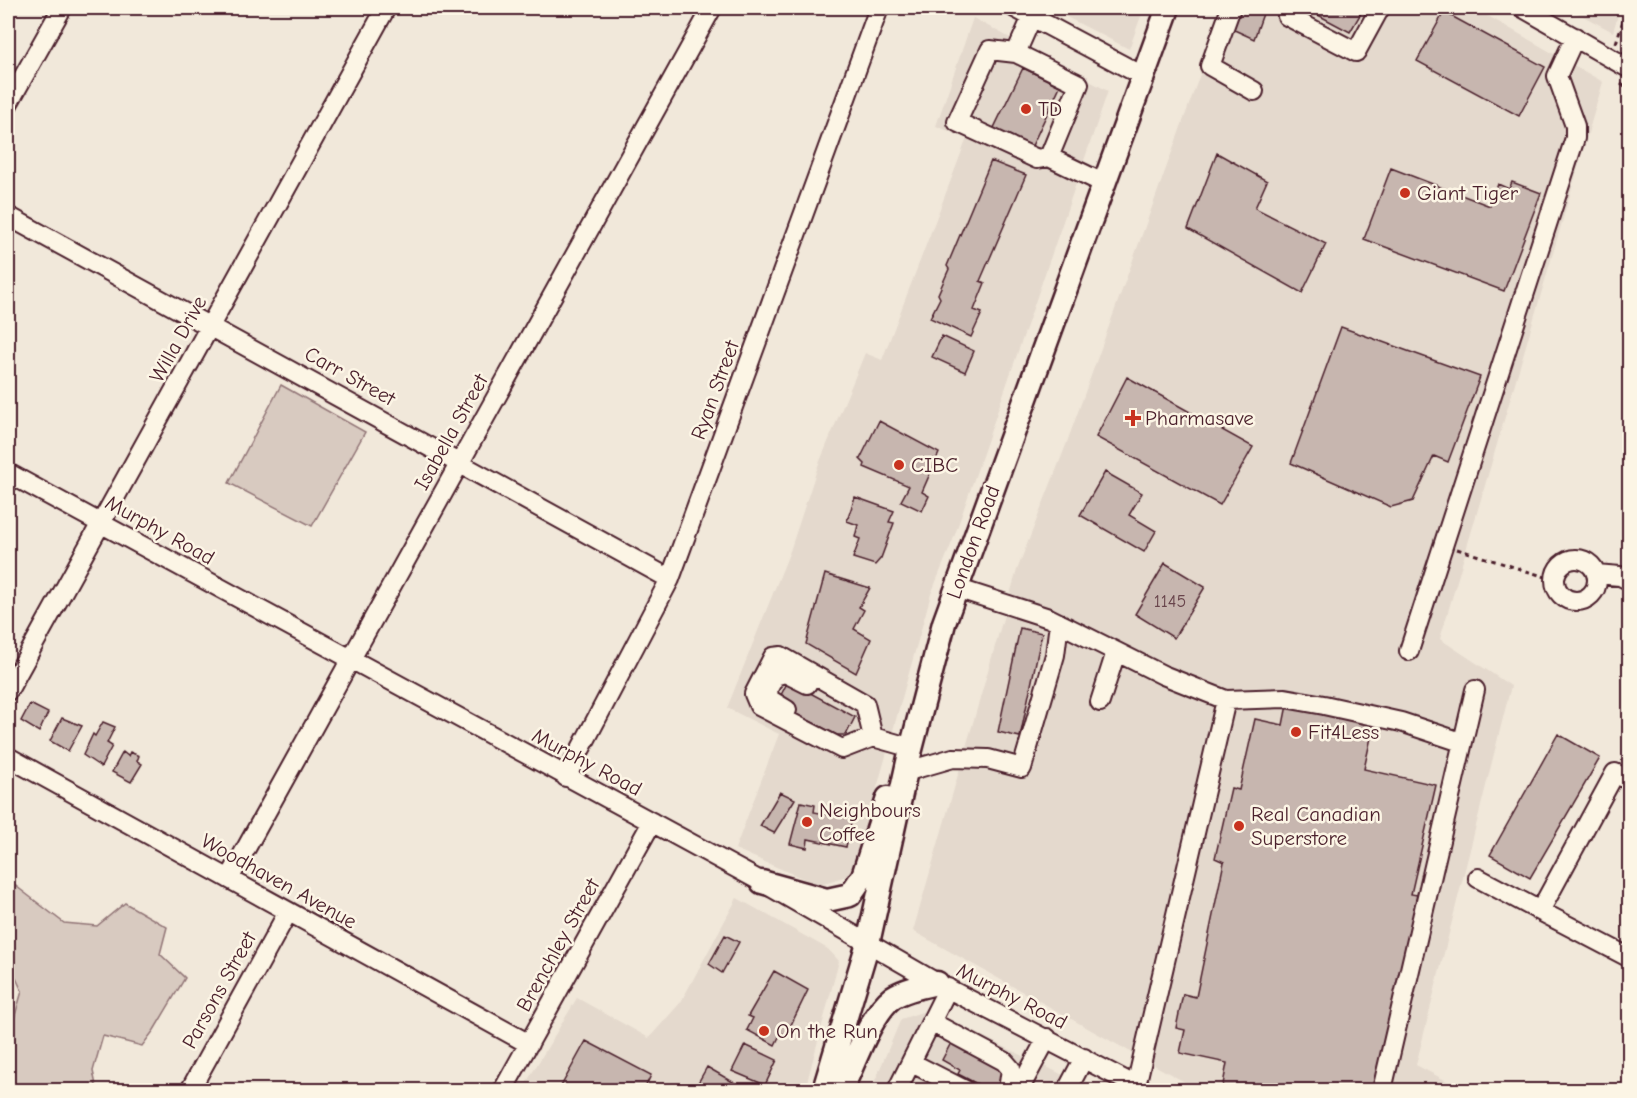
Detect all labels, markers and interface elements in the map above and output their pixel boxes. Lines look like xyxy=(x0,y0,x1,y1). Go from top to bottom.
place label: TD xyxy=(1038,97,1062,121)
marker: TD xyxy=(1019,102,1033,116)
place label: Giant Tiger xyxy=(1417,181,1519,205)
marker: Giant Tiger xyxy=(1398,186,1412,200)
street label: Willa Drive xyxy=(144,292,212,386)
street label: Ryan Street xyxy=(686,336,744,443)
street label: Carr Street xyxy=(300,341,400,411)
street label: Isabella Street xyxy=(409,369,493,494)
place label: Pharmasave xyxy=(1145,406,1254,430)
marker: Pharmasave xyxy=(1126,411,1140,425)
place label: CIBC xyxy=(911,453,958,477)
marker: CIBC xyxy=(892,458,906,472)
street label: London Road xyxy=(941,482,1005,602)
street label: Murphy Road xyxy=(101,490,219,570)
house number: 1145 xyxy=(1154,591,1186,612)
place label: Fit4Less xyxy=(1308,720,1379,744)
street label: Murphy Road xyxy=(528,723,646,801)
marker: Fit4Less xyxy=(1289,725,1303,739)
place label: Neighbours Coffee xyxy=(819,798,921,846)
place label: Real Canadian Superstore xyxy=(1251,802,1381,850)
marker: Neighbours Coffee xyxy=(800,815,814,829)
marker: Real Canadian Superstore xyxy=(1232,819,1246,833)
street label: Woodhaven Avenue xyxy=(197,828,361,934)
street label: Brenchley Street xyxy=(511,873,605,1016)
street label: Parsons Street xyxy=(177,927,261,1053)
street label: Murphy Road xyxy=(953,958,1071,1034)
place label: On the Run xyxy=(776,1019,878,1043)
marker: On the Run xyxy=(757,1024,771,1038)

